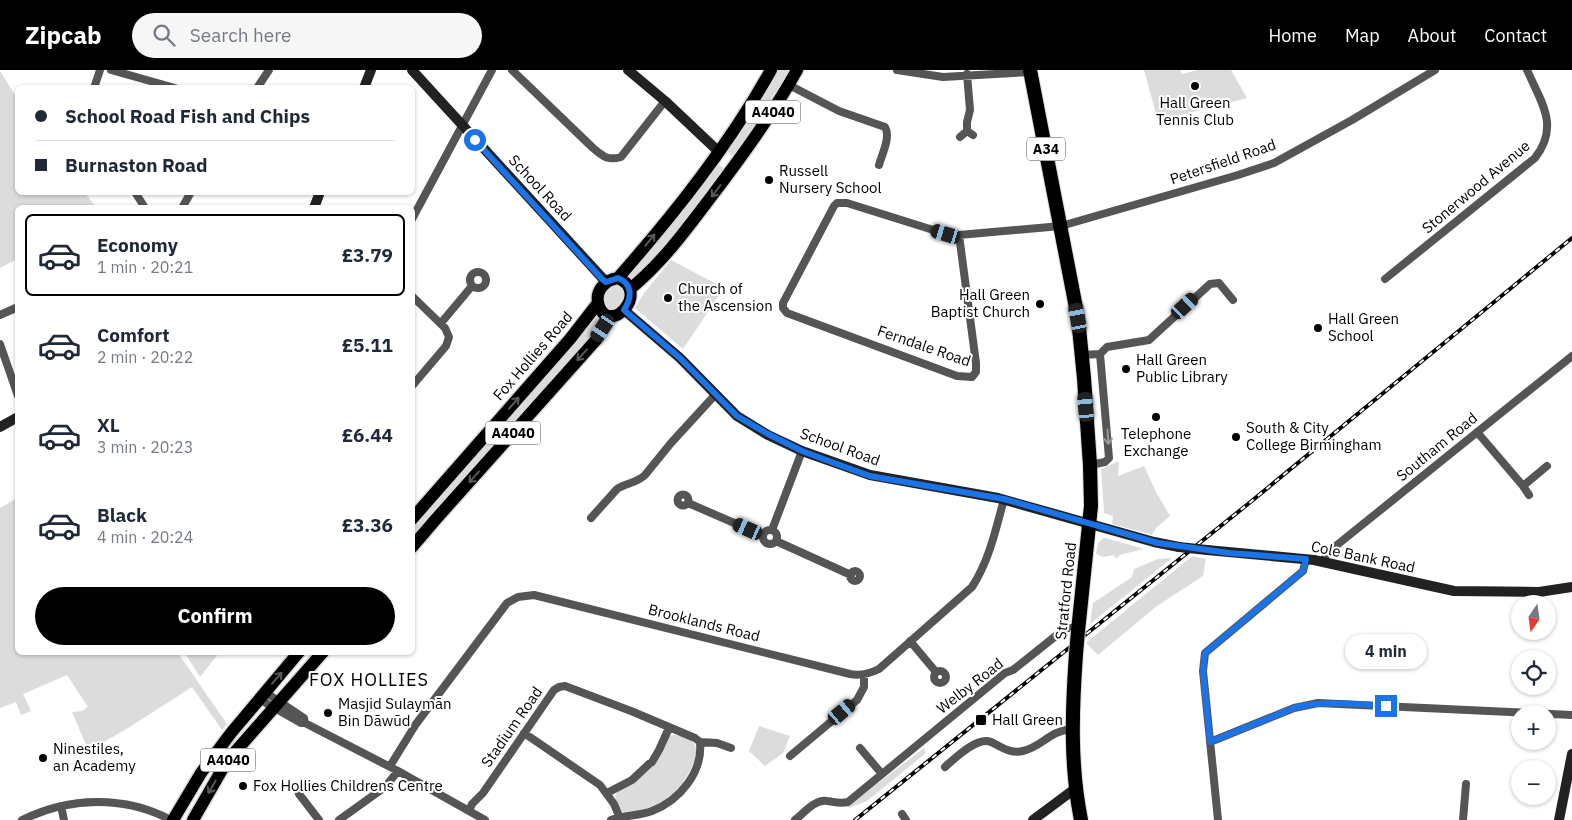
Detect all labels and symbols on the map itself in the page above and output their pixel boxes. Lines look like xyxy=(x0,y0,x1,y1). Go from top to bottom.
marker: Hall Green Tennis Club xyxy=(1189,80,1201,92)
place label: Hall Green Tennis Club xyxy=(1156,93,1234,129)
road number: A4040 xyxy=(746,101,800,124)
route start xyxy=(464,129,486,151)
street label: Petersfield Road xyxy=(1167,135,1278,189)
street label: Stonerwood Avenue xyxy=(1418,136,1534,237)
road number: A34 xyxy=(1027,138,1065,160)
street label: School Road xyxy=(505,151,576,225)
place label: Russell Nursery School xyxy=(779,161,882,197)
marker: Russell Nursery School xyxy=(763,174,775,186)
one-way arrow xyxy=(711,184,722,197)
car xyxy=(929,222,962,246)
one-way arrow xyxy=(644,234,655,247)
place label: Church of the Ascension xyxy=(678,279,773,315)
place label: Hall Green Baptist Church xyxy=(931,285,1030,321)
car xyxy=(1168,290,1201,322)
marker: Church of the Ascension xyxy=(662,292,674,304)
marker: Hall Green Baptist Church xyxy=(1034,298,1046,310)
car xyxy=(1067,302,1088,334)
street label: Fox Hollies Road xyxy=(489,307,576,404)
place label: Hall Green School xyxy=(1328,309,1399,345)
car xyxy=(588,311,617,345)
street label: Ferndale Road xyxy=(875,321,973,370)
marker: Hall Green School xyxy=(1312,322,1324,334)
one-way arrow xyxy=(576,349,587,362)
place label: Hall Green Public Library xyxy=(1136,350,1228,386)
marker: Hall Green Public Library xyxy=(1120,363,1132,375)
car xyxy=(1077,391,1094,423)
one-way arrow xyxy=(508,397,519,410)
street label: Southam Road xyxy=(1392,408,1481,485)
marker: Telephone Exchange xyxy=(1150,411,1162,423)
place label: South & City College Birmingham xyxy=(1246,418,1382,454)
road number: A4040 xyxy=(486,422,540,444)
street label: School Road xyxy=(798,423,883,470)
place label: Telephone Exchange xyxy=(1121,424,1191,460)
one-way arrow xyxy=(1103,429,1112,445)
marker: South & City College Birmingham xyxy=(1230,431,1242,443)
one-way arrow xyxy=(468,470,480,483)
car xyxy=(731,516,764,542)
street label: Cole Bank Road xyxy=(1309,536,1417,577)
street label: Stratford Road xyxy=(1051,541,1080,641)
north arrow xyxy=(1511,595,1556,640)
street label: Brooklands Road xyxy=(646,599,762,646)
callout: 4 min xyxy=(1345,634,1427,668)
street label: Welby Road xyxy=(932,654,1007,718)
district label: FOX HOLLIES xyxy=(309,668,429,691)
one-way arrow xyxy=(271,672,282,685)
street label: Stadium Road xyxy=(477,683,546,771)
place label: Masjid Sulaymān Bin Dāwūd xyxy=(338,694,452,730)
route end xyxy=(1375,695,1397,717)
car xyxy=(825,697,858,727)
marker: Masjid Sulaymān Bin Dāwūd xyxy=(322,707,334,719)
place label: Hall Green xyxy=(992,710,1063,729)
marker: Hall Green xyxy=(974,713,988,727)
place label: Ninestiles, an Academy xyxy=(53,739,136,775)
road number: A4040 xyxy=(200,748,256,772)
marker: Ninestiles, an Academy xyxy=(37,752,49,764)
place label: Fox Hollies Childrens Centre xyxy=(253,776,443,795)
one-way arrow xyxy=(206,779,216,794)
marker: Fox Hollies Childrens Centre xyxy=(237,780,249,792)

